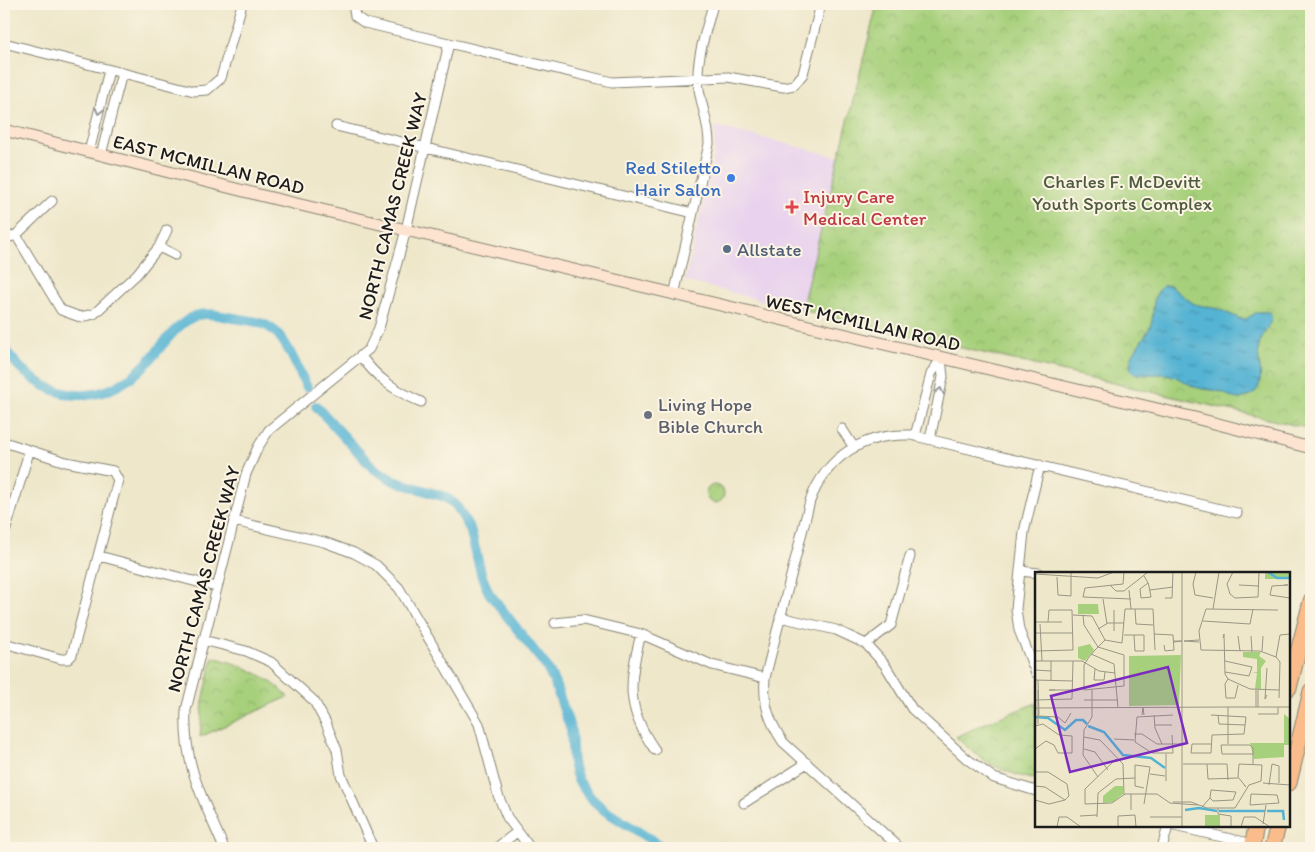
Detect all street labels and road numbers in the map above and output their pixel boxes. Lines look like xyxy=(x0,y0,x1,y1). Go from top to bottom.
street label: NORTH CAMAS CREEK WAY xyxy=(353,90,432,322)
street label: EAST MCMILLAN ROAD xyxy=(111,130,307,199)
street label: WEST MCMILLAN ROAD xyxy=(763,289,963,356)
street label: NORTH CAMAS CREEK WAY xyxy=(162,463,245,695)

